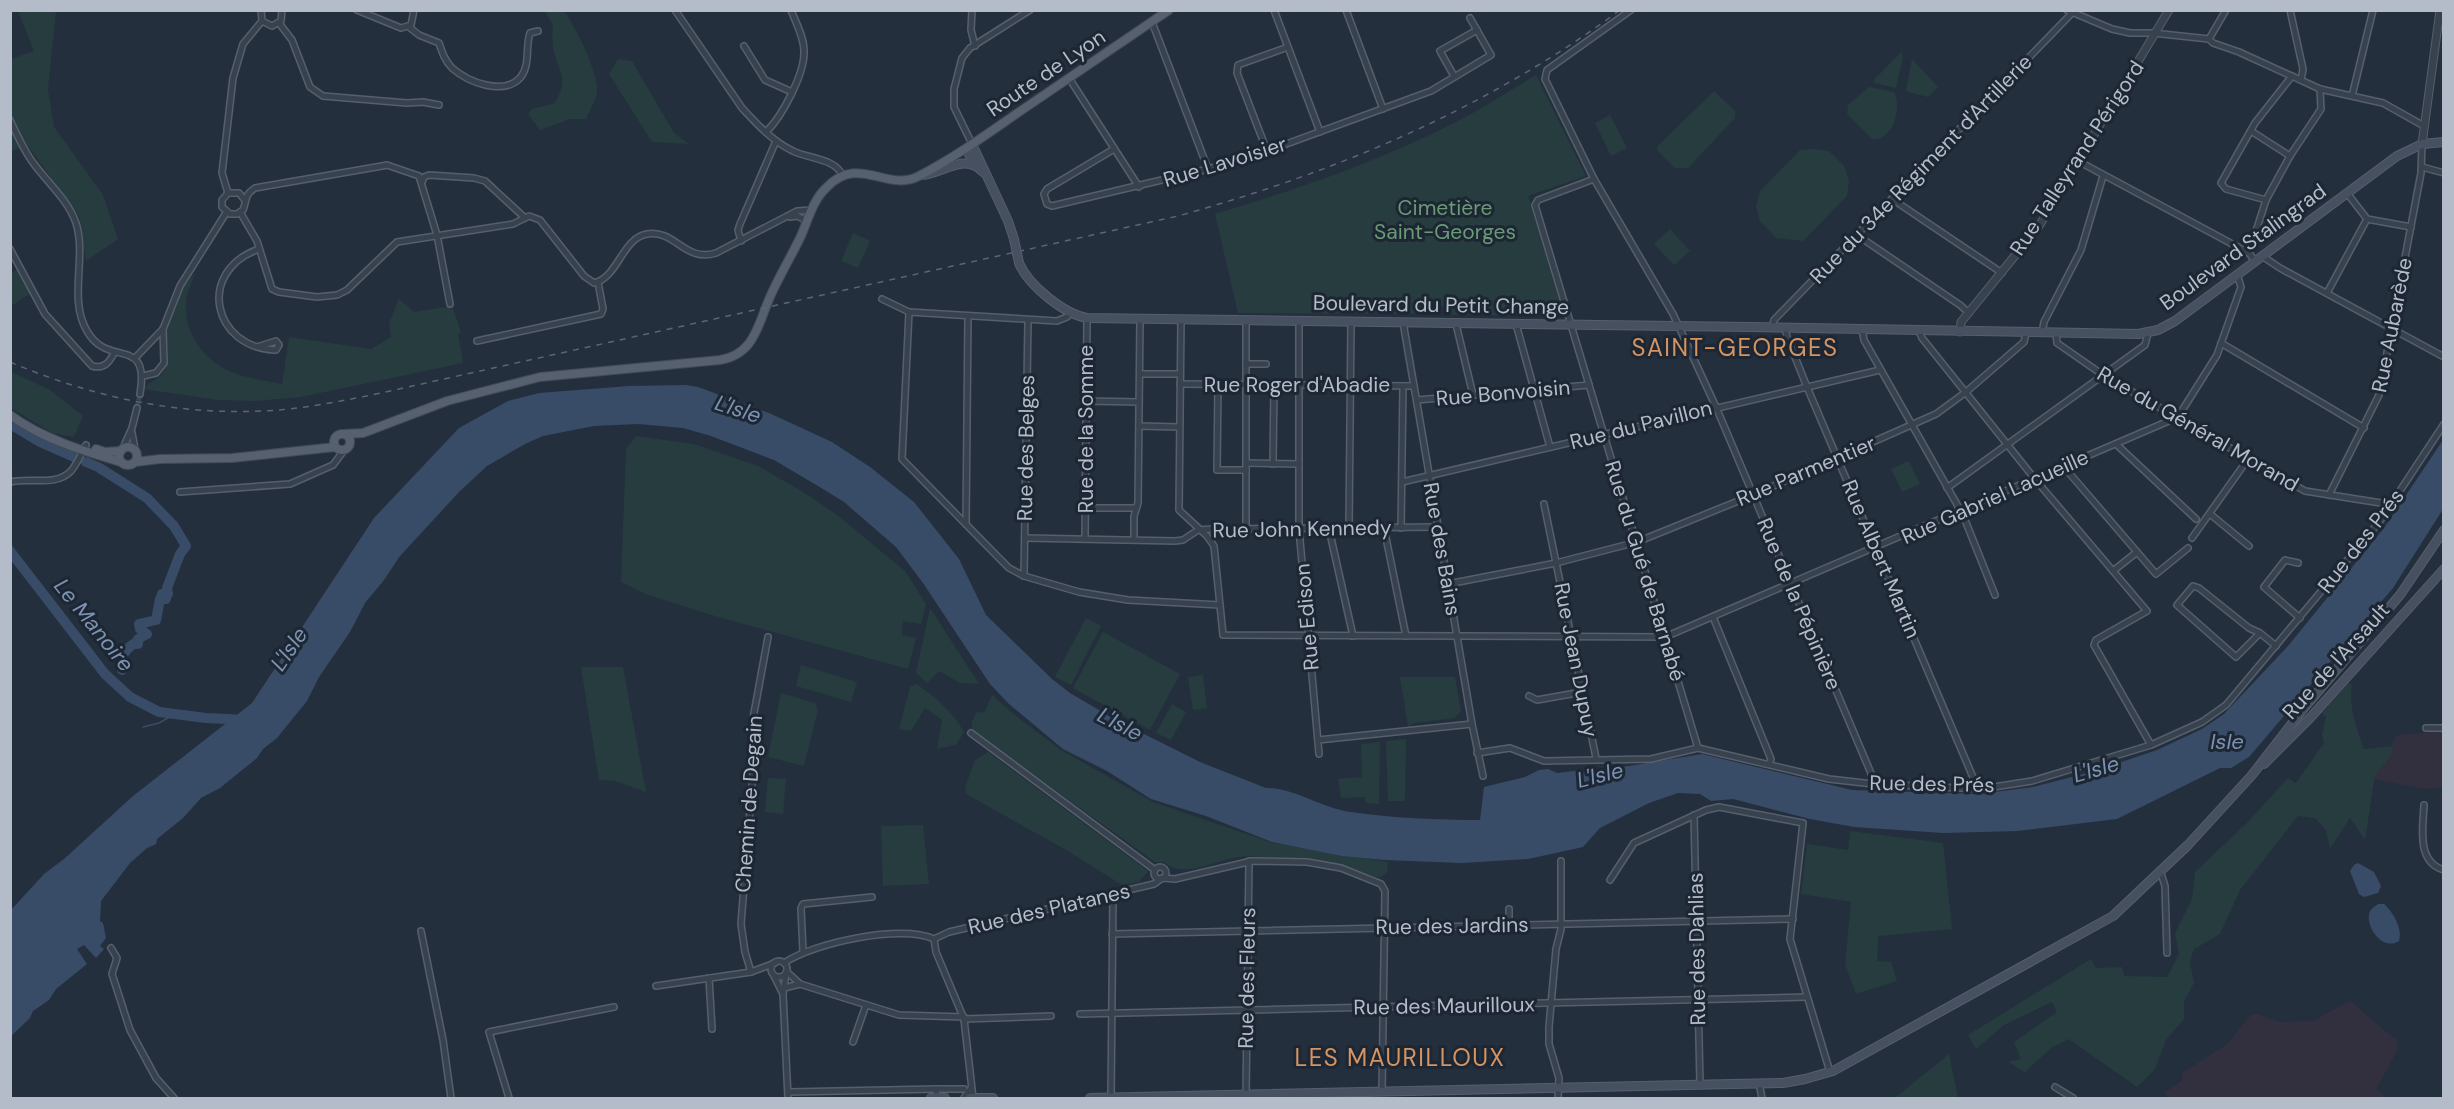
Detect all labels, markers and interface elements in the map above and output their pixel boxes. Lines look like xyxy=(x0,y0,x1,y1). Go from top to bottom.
street label: Route de Lyon xyxy=(981,23,1111,123)
street label: Rue du 34e Régiment d'Artillerie xyxy=(1804,48,2038,290)
street label: Rue Talleyrand Périgord xyxy=(2003,55,2151,261)
street label: Rue Lavoisier xyxy=(1160,130,1290,194)
street label: Boulevard Stalingrad xyxy=(2154,177,2332,317)
park label: Cimetière Saint-Georges xyxy=(1374,194,1516,246)
street label: Rue Aubarède xyxy=(2365,255,2419,395)
street label: Boulevard du Petit Change xyxy=(1313,289,1569,321)
district label: SAINT-GEORGES xyxy=(1631,332,1839,363)
street label: Rue de la Somme xyxy=(1072,345,1100,513)
street label: Rue du Général Morand xyxy=(2092,360,2304,498)
street label: Rue Roger d'Abadie xyxy=(1204,371,1390,399)
street label: Rue Bonvoisin xyxy=(1435,373,1571,413)
street label: Rue des Belges xyxy=(1011,375,1041,521)
water label: L'Isle xyxy=(711,388,765,430)
street label: Rue du Pavillon xyxy=(1567,394,1715,456)
street label: Rue Parmentier xyxy=(1732,429,1880,513)
street label: Rue Gabriel Lacueille xyxy=(1897,443,2093,551)
street label: Rue du Gué de Barnabé xyxy=(1598,457,1692,685)
street label: Rue Albert Martin xyxy=(1835,476,1927,642)
street label: Rue des Bains xyxy=(1416,480,1468,618)
street label: Rue des Prés xyxy=(2311,483,2411,599)
street label: Rue John Kennedy xyxy=(1212,513,1392,545)
street label: Rue de la Pépinière xyxy=(1750,514,1848,694)
street label: Rue Edison xyxy=(1288,562,1326,672)
water label: Le Manoire xyxy=(47,572,141,678)
street label: Rue Jean Dupuy xyxy=(1547,580,1605,740)
street label: Rue de l'Arsault xyxy=(2276,597,2396,725)
water label: L'Isle xyxy=(264,621,314,677)
water label: L'Isle xyxy=(1093,700,1147,748)
street label: Chemin de Degain xyxy=(729,714,769,894)
water label: Isle xyxy=(2210,727,2244,756)
water label: L'Isle xyxy=(2069,749,2123,789)
water label: L'Isle xyxy=(1574,755,1626,795)
street label: Rue des Prés xyxy=(1869,769,1995,799)
street label: Rue des Dahlias xyxy=(1682,872,1712,1026)
street label: Rue des Platanes xyxy=(965,877,1133,941)
street label: Rue des Fleurs xyxy=(1232,907,1262,1049)
street label: Rue des Jardins xyxy=(1375,911,1529,941)
street label: Rue des Maurilloux xyxy=(1353,990,1535,1022)
district label: LES MAURILLOUX xyxy=(1294,1042,1506,1073)

